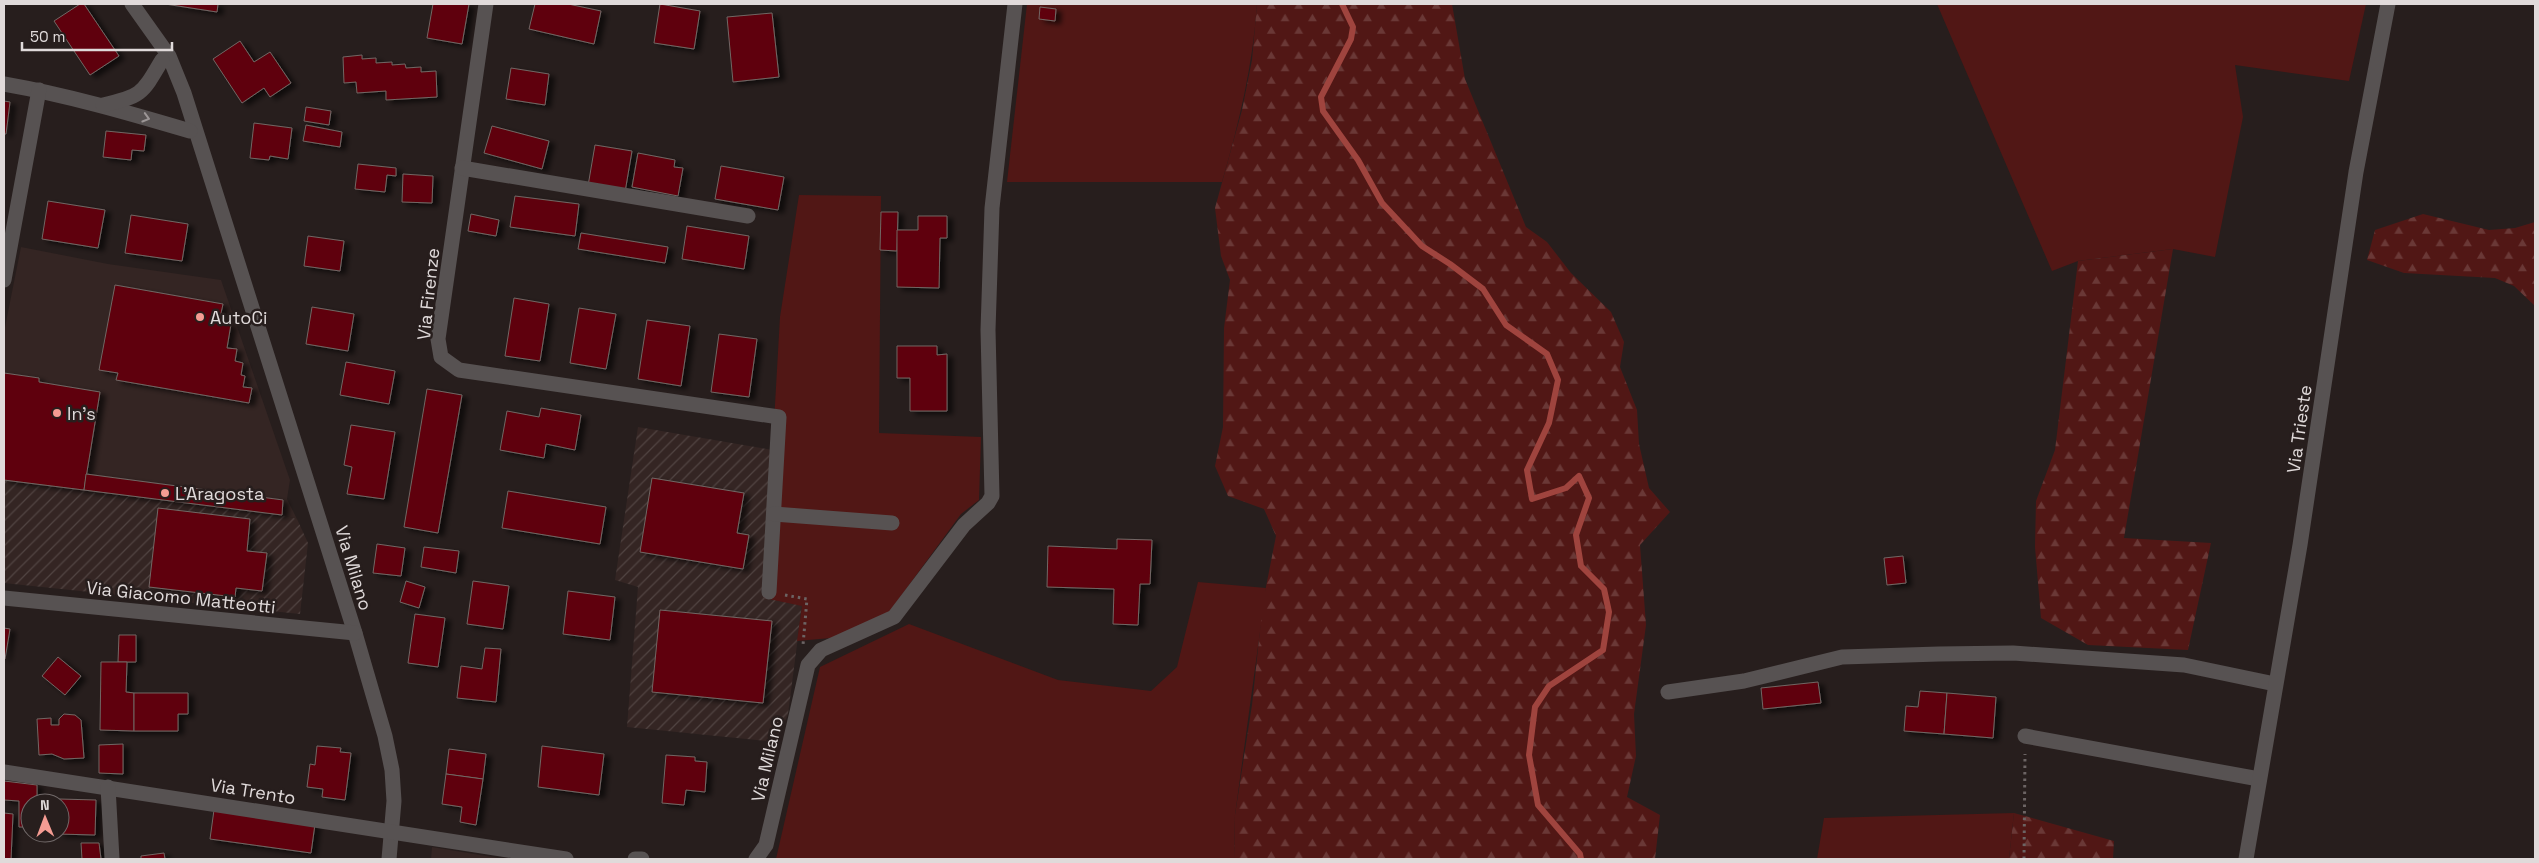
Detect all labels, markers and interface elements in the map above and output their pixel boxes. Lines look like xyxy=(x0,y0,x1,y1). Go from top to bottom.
scale bar xyxy=(22,20,172,52)
text: 50 m xyxy=(30,27,65,46)
one-way arrow xyxy=(141,113,149,123)
street label: Via Firenze xyxy=(412,247,444,341)
place label: AutoCi xyxy=(210,306,267,329)
marker: AutoCi xyxy=(194,311,206,323)
street label: Via Trieste xyxy=(2281,383,2317,475)
place label: In's xyxy=(67,402,96,425)
marker: In's xyxy=(51,407,63,419)
place label: L'Aragosta xyxy=(175,482,264,505)
marker: L'Aragosta xyxy=(159,487,171,499)
street label: Via Milano xyxy=(330,523,378,613)
street label: Via Giacomo Matteotti xyxy=(85,576,277,618)
street label: Via Milano xyxy=(746,714,788,804)
street label: Via Trento xyxy=(209,773,297,809)
north arrow xyxy=(20,793,70,843)
text: N xyxy=(40,796,50,814)

